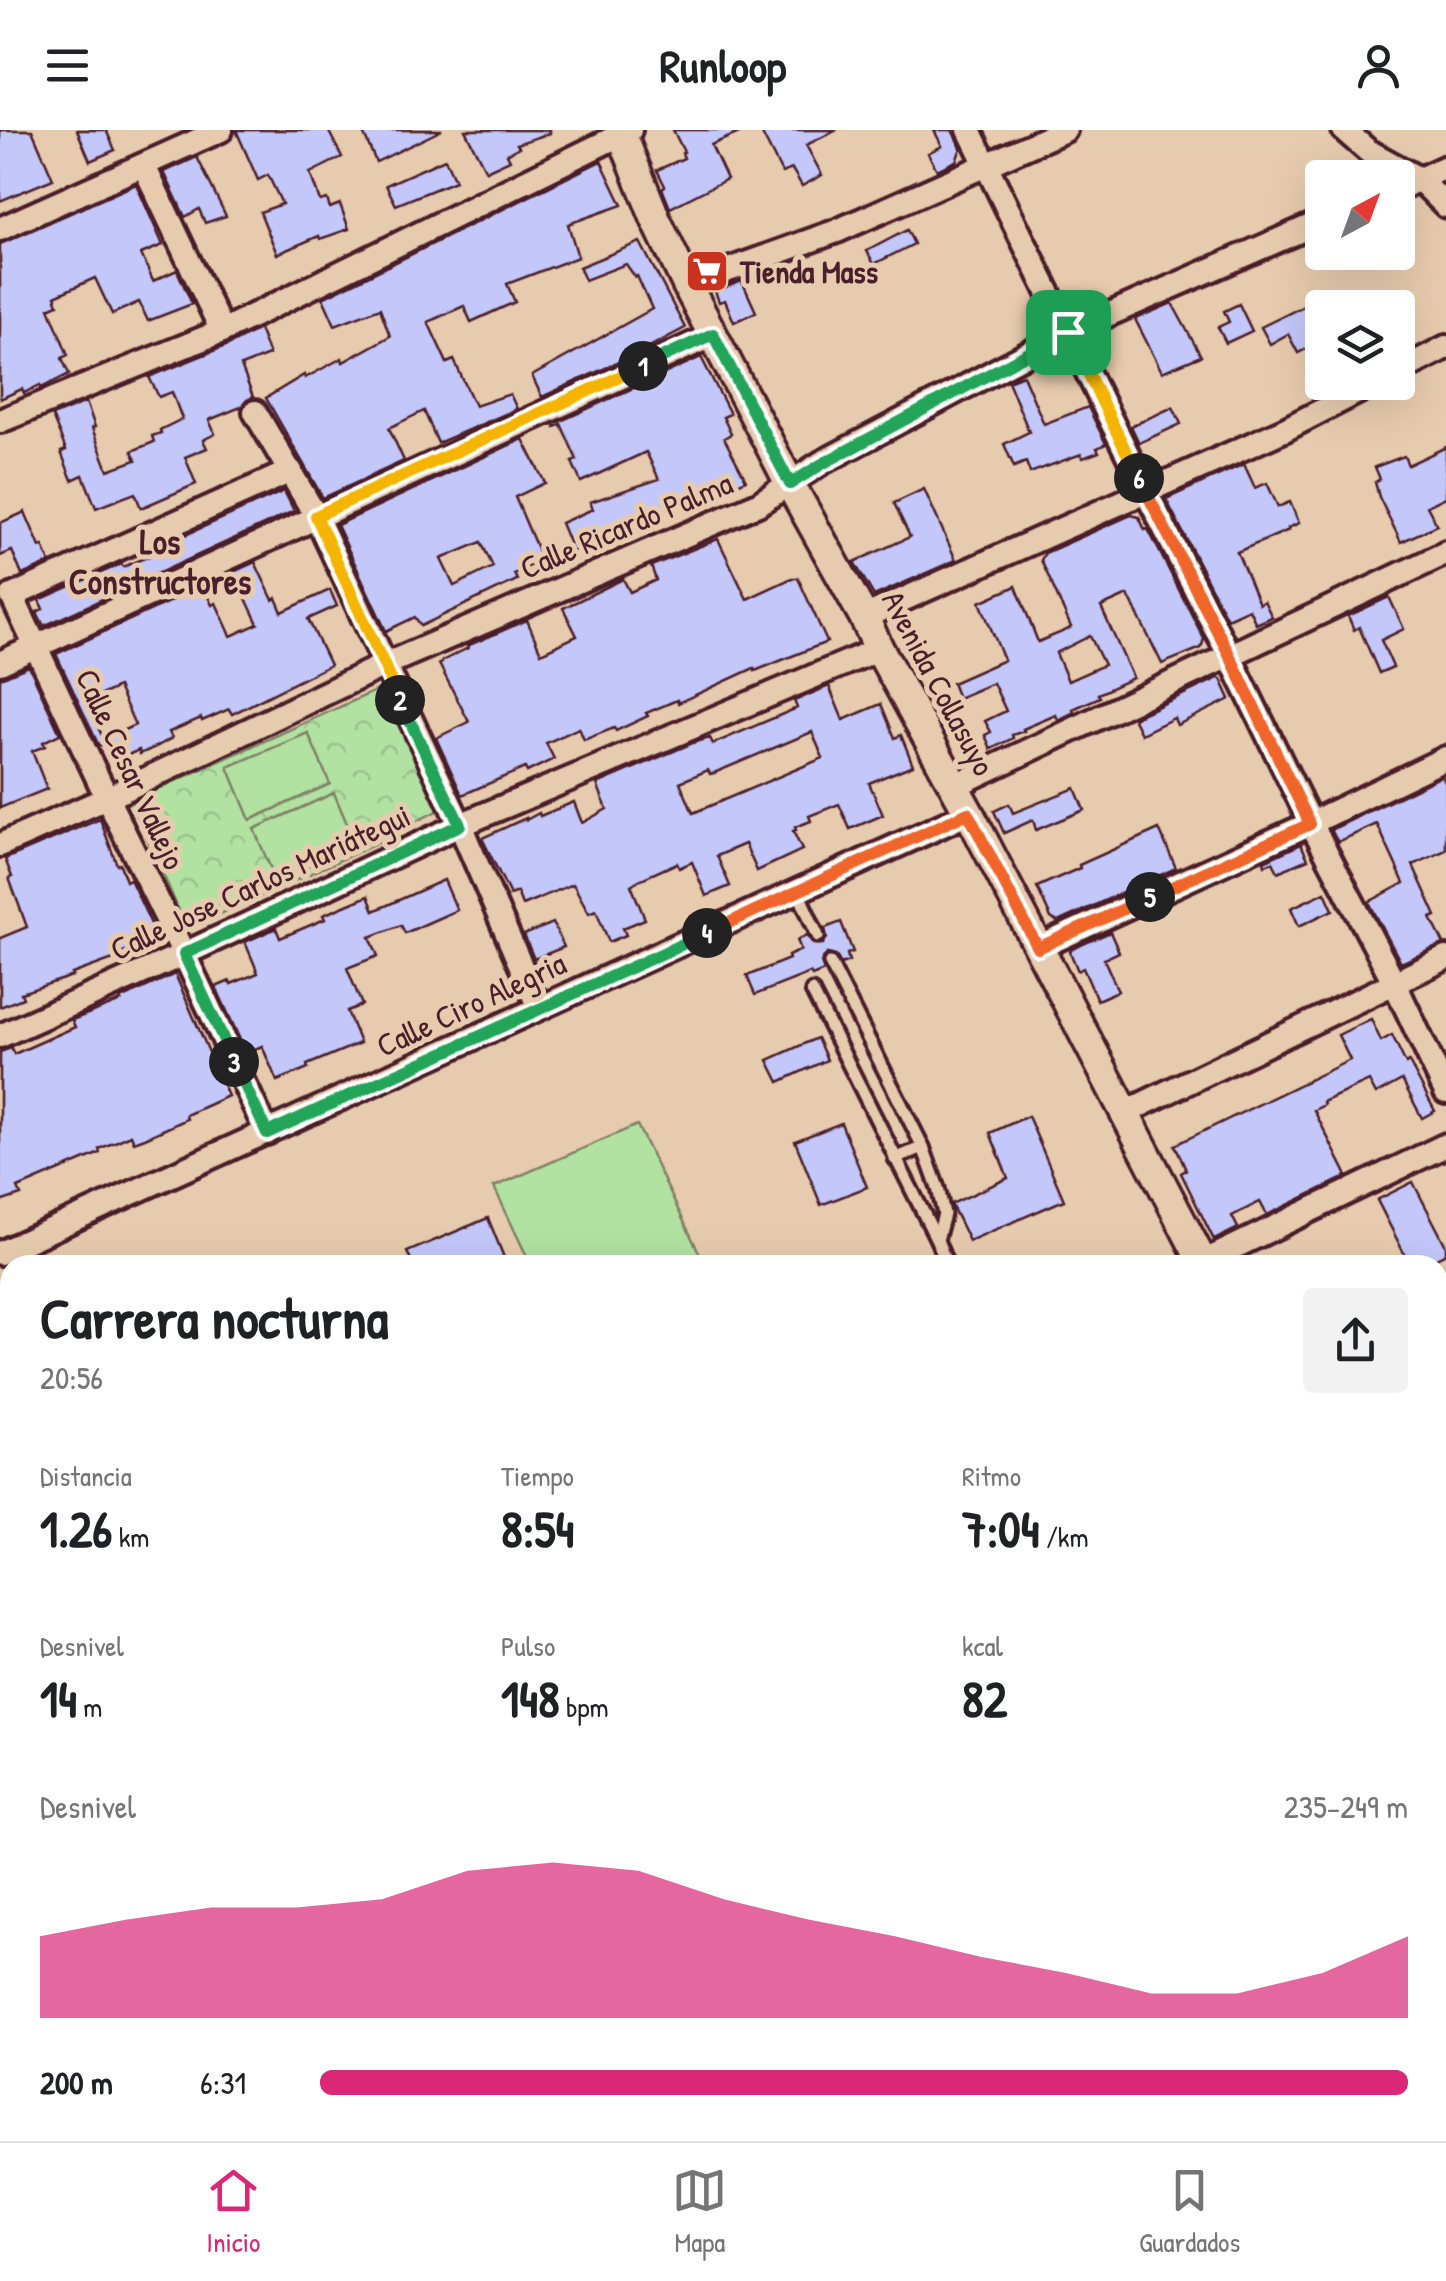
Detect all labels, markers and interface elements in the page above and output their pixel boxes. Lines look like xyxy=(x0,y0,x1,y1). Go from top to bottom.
text: Runloop xyxy=(660,35,786,96)
icon: menu xyxy=(40,38,95,93)
icon: person xyxy=(1351,38,1406,93)
north arrow xyxy=(1305,160,1415,270)
map controls xyxy=(1305,160,1415,400)
supermarket icon: Tienda Mass xyxy=(684,248,730,294)
place label: Tienda Mass xyxy=(739,250,878,293)
pin xyxy=(1026,290,1111,375)
button: layers xyxy=(1305,290,1415,400)
icon: arrive xyxy=(1041,305,1096,360)
pin: 1 xyxy=(618,341,668,391)
text: 1 xyxy=(638,347,648,385)
pin: 6 xyxy=(1114,453,1164,503)
text: 6 xyxy=(1133,459,1145,497)
street label: Calle Ricardo Palma xyxy=(513,461,739,589)
district label: Los Constructores xyxy=(69,518,252,605)
street label: Avenida Collasuyo xyxy=(872,583,1006,783)
street label: Calle Cesar Vallejo xyxy=(66,662,196,876)
pin: 2 xyxy=(375,675,425,725)
text: 2 xyxy=(393,681,407,719)
street label: Calle Jose Carlos Mariátegui xyxy=(103,794,417,970)
pin: 5 xyxy=(1125,872,1175,922)
text: 5 xyxy=(1144,878,1156,916)
pin: 4 xyxy=(682,908,732,958)
text: 4 xyxy=(702,914,712,952)
street label: Calle Ciro Alegria xyxy=(369,941,573,1067)
pin: 3 xyxy=(209,1037,259,1087)
text: 3 xyxy=(228,1043,240,1081)
text: Carrera nocturna xyxy=(40,1281,388,1355)
button: share xyxy=(1303,1288,1408,1393)
text: 20:56 xyxy=(40,1356,103,1399)
text: Distancia xyxy=(40,1457,132,1495)
text: Tiempo xyxy=(501,1457,574,1495)
text: Ritmo xyxy=(962,1457,1021,1495)
text: 1.26 xyxy=(40,1495,112,1563)
text: 8:54 xyxy=(501,1495,574,1563)
text: 7:04 xyxy=(962,1495,1040,1563)
text: km xyxy=(112,1518,149,1556)
text: /km xyxy=(1040,1518,1088,1556)
text: Desnivel xyxy=(40,1627,124,1665)
text: Pulso xyxy=(501,1627,555,1665)
text: kcal xyxy=(962,1627,1003,1665)
text: 14 xyxy=(40,1665,77,1733)
text: 148 xyxy=(501,1665,560,1733)
text: 82 xyxy=(962,1665,1007,1733)
text: m xyxy=(77,1688,102,1726)
text: bpm xyxy=(560,1688,609,1726)
text: Desnivel xyxy=(40,1785,136,1828)
text: 235–249 m xyxy=(1284,1785,1408,1828)
text: 200 m xyxy=(40,2061,113,2104)
text: 6:31 xyxy=(200,2061,246,2104)
tab: Inicio xyxy=(206,2163,261,2261)
tab: Mapa xyxy=(672,2163,727,2261)
tab: Guardados xyxy=(1139,2163,1240,2261)

